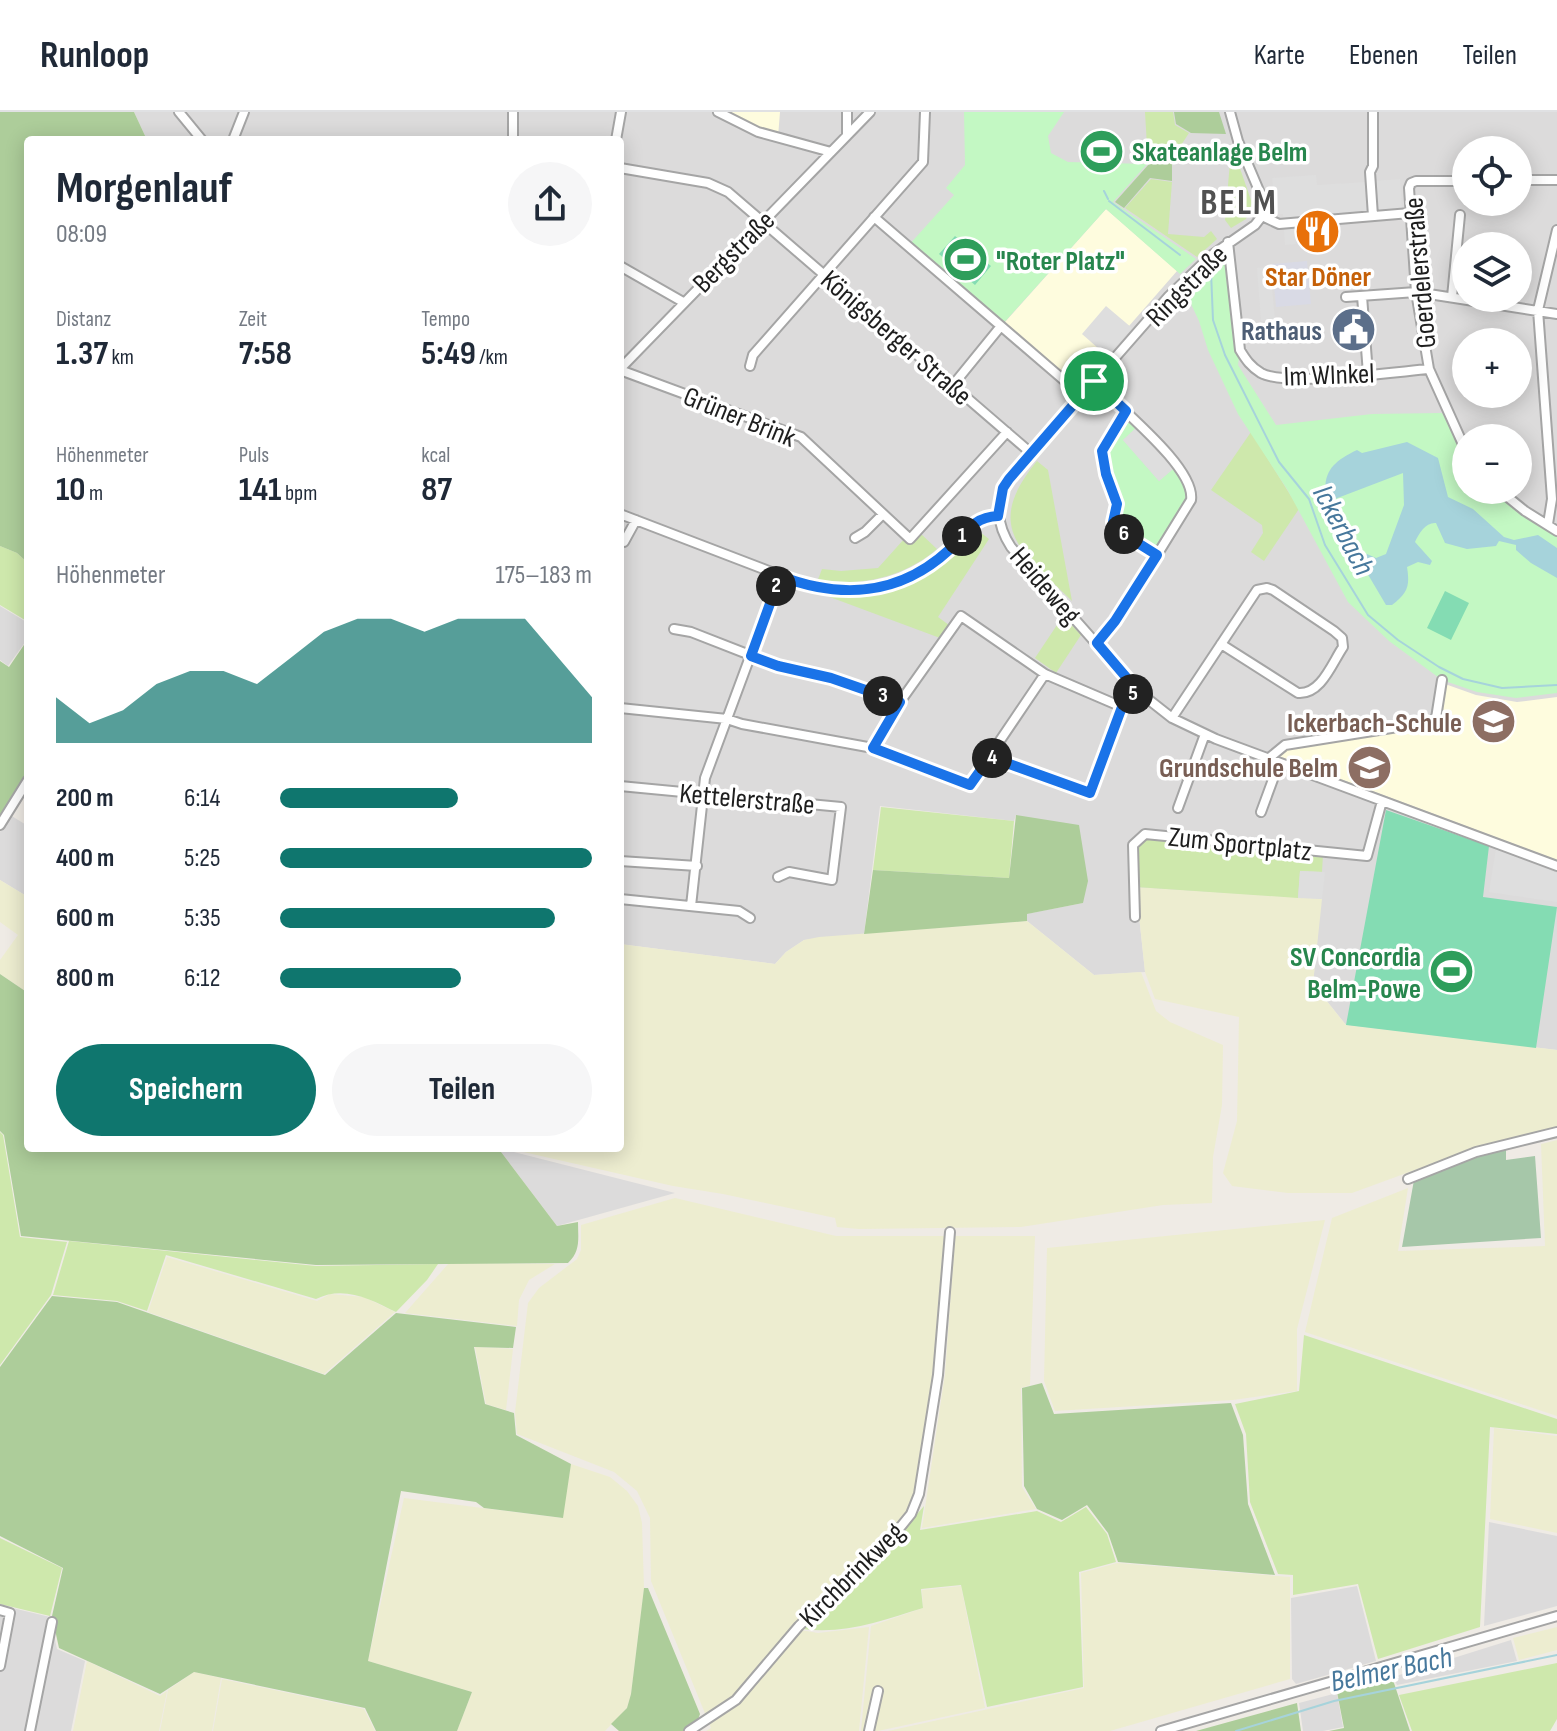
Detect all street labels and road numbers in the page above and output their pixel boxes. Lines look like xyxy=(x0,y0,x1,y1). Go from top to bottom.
street label: Goerdelerstraße xyxy=(1397,196,1444,350)
street label: Bergstraße xyxy=(686,204,782,300)
street label: Ringstraße xyxy=(1140,239,1235,334)
street label: Königsberger Straße xyxy=(814,264,978,413)
street label: Im WInkel xyxy=(1283,357,1375,394)
street label: Grüner Brink xyxy=(679,380,801,455)
street label: Heideweg xyxy=(1002,541,1087,631)
street label: Kettelerstraße xyxy=(678,777,816,822)
street label: Zum Sportplatz xyxy=(1167,821,1313,868)
street label: Kirchbrinkweg xyxy=(793,1516,911,1634)

